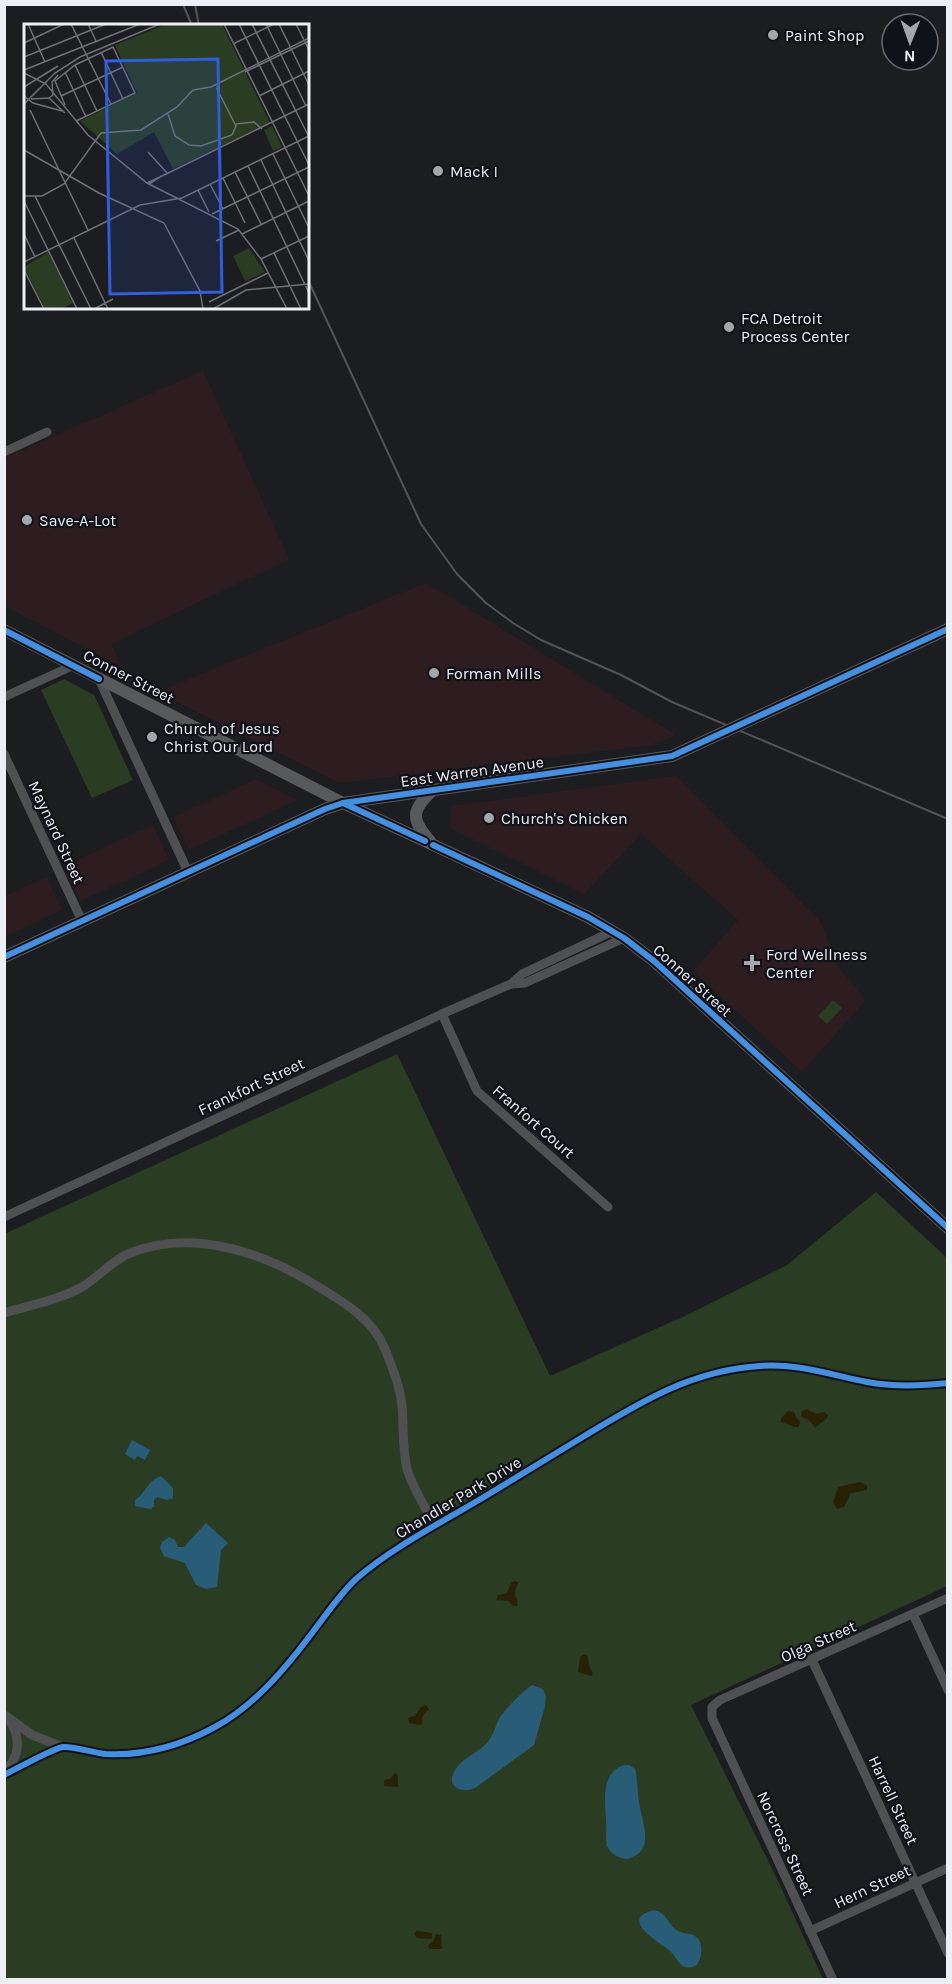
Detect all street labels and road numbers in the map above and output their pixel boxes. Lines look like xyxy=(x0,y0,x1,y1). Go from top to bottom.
street label: Conner Street xyxy=(80,645,177,708)
street label: East Warren Avenue xyxy=(399,752,545,791)
street label: Maynard Street xyxy=(24,778,89,887)
street label: Conner Street xyxy=(649,940,736,1021)
street label: Frankfort Street xyxy=(195,1054,307,1119)
street label: Franfort Court xyxy=(489,1081,579,1162)
street label: Chandler Park Drive xyxy=(392,1452,525,1542)
street label: Olga Street xyxy=(778,1616,859,1666)
street label: Harrell Street xyxy=(865,1753,922,1848)
street label: Norcross Street xyxy=(753,1788,818,1898)
street label: Hern Street xyxy=(831,1860,913,1912)

